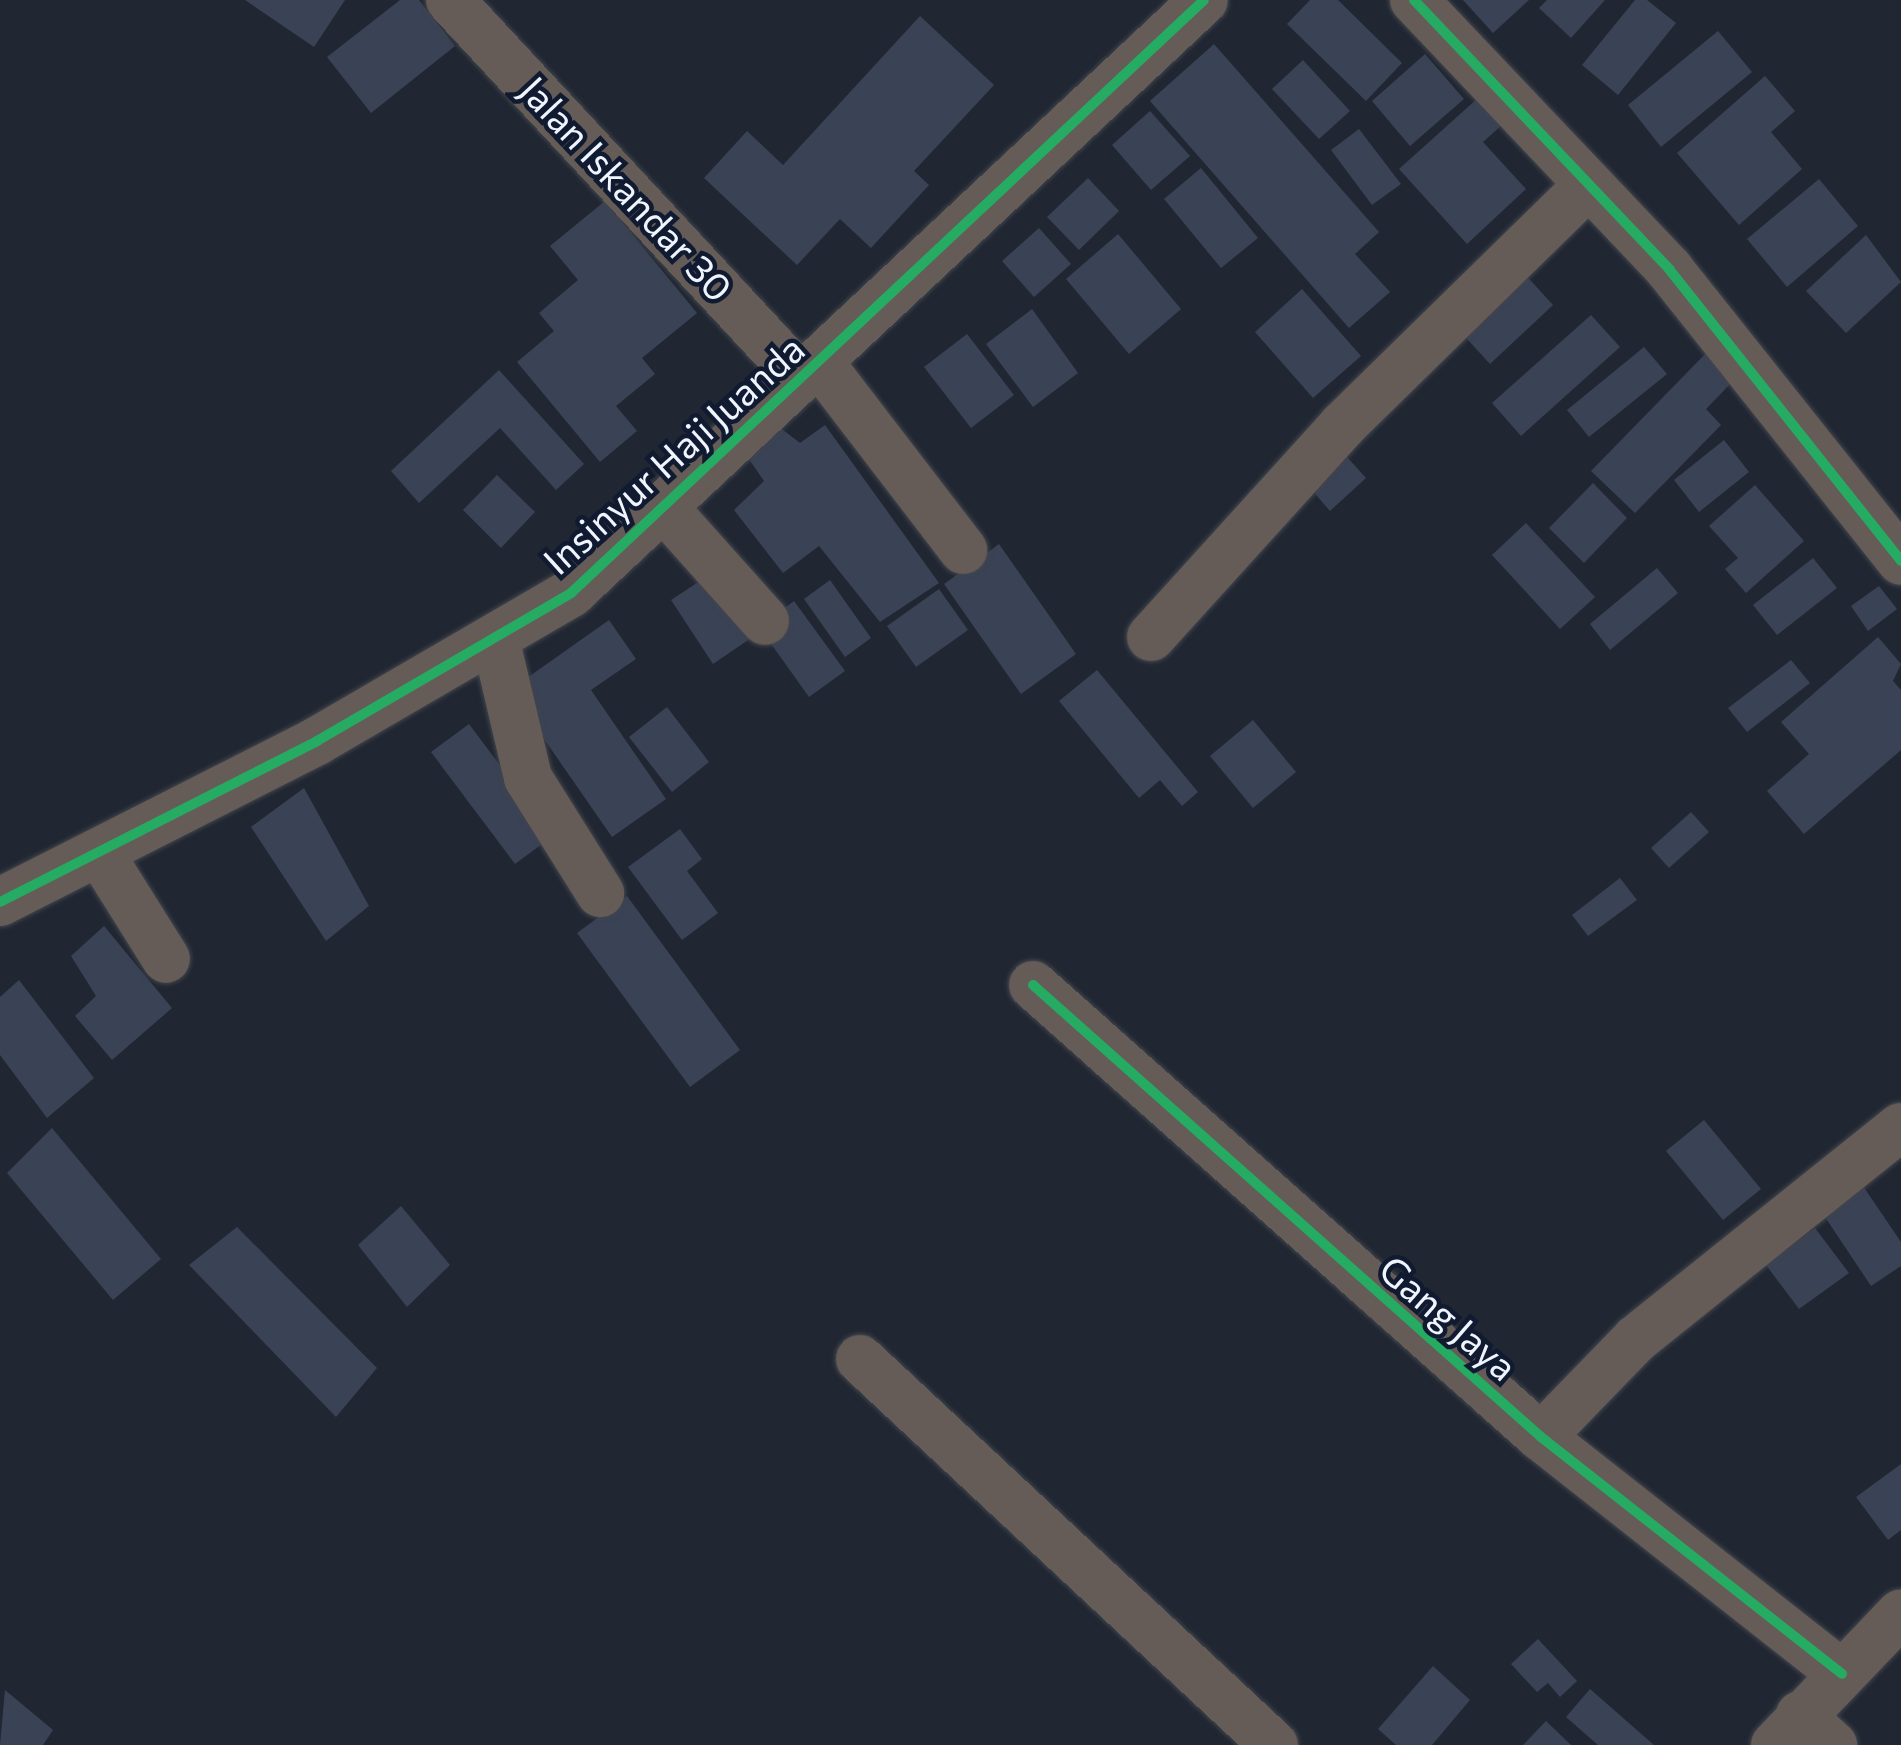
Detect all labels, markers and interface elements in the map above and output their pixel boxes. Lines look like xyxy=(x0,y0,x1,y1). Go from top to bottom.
street label: Jalan Iskandar 30 xyxy=(511,66,743,310)
street label: Insinyur Haji Juanda xyxy=(533,325,813,583)
street label: Gang Jaya xyxy=(1371,1245,1527,1389)

